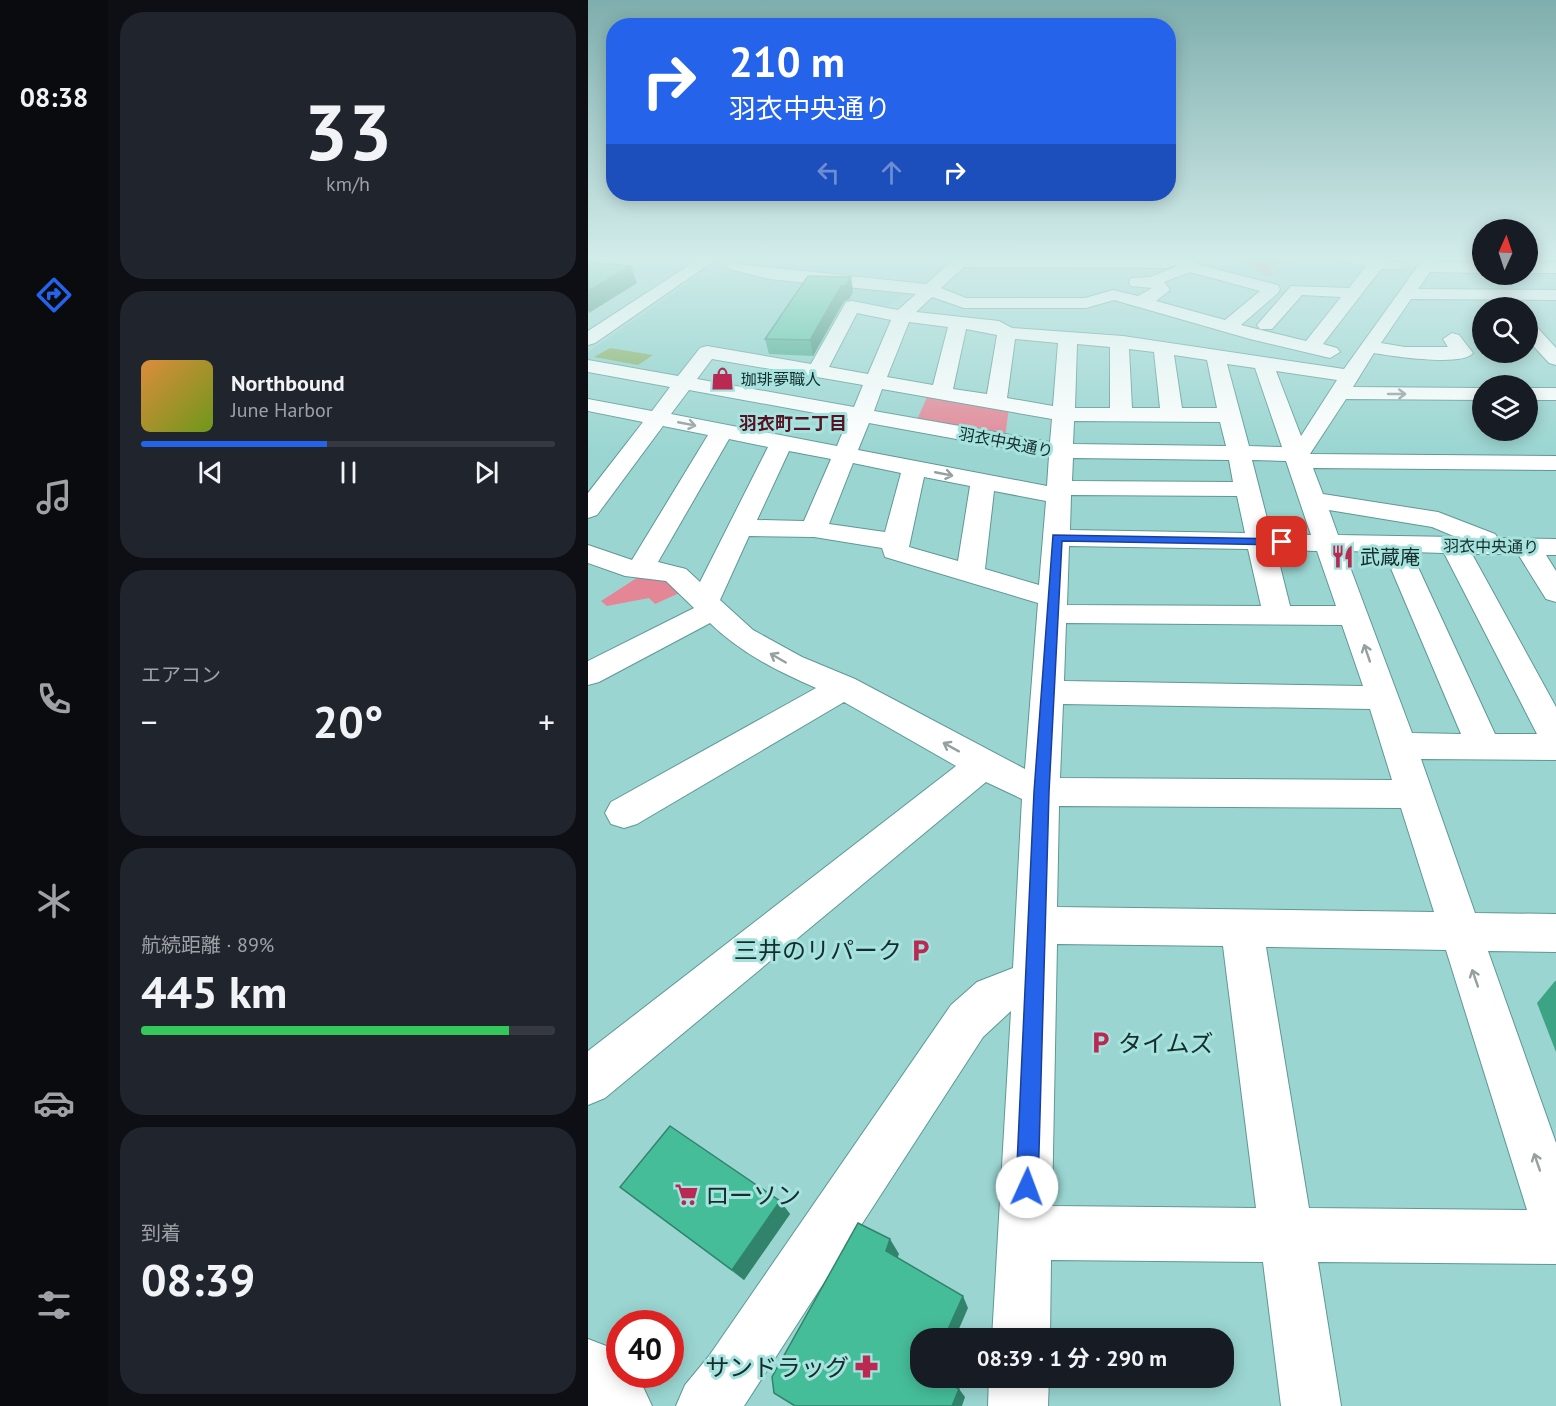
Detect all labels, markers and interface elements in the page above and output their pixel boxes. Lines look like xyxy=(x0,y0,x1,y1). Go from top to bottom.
text: 210 m xyxy=(729,34,845,89)
icon: right xyxy=(630,42,708,120)
text: 08:38 xyxy=(20,80,88,114)
text: 33 xyxy=(304,81,392,182)
text: 羽衣中央通り xyxy=(729,91,891,125)
icon: left xyxy=(812,156,845,189)
icon: ahead xyxy=(875,156,908,189)
icon: right xyxy=(938,156,971,189)
text: km/h xyxy=(326,171,370,197)
north arrow xyxy=(1472,219,1538,285)
map controls xyxy=(1472,219,1538,441)
icon: directions xyxy=(33,274,75,316)
button: search xyxy=(1472,297,1538,363)
shop icon: 珈琲夢職人 xyxy=(710,366,736,392)
text: Northbound xyxy=(231,369,345,397)
place label: 珈琲夢職人 xyxy=(741,369,821,389)
button: layers xyxy=(1472,375,1538,441)
one-way arrow xyxy=(1387,388,1407,399)
text: June Harbor xyxy=(231,397,333,423)
district label: 羽衣町二丁目 xyxy=(739,412,847,435)
one-way arrow xyxy=(676,419,696,430)
street label: 羽衣中央通り xyxy=(957,423,1055,461)
icon: previous xyxy=(194,456,227,489)
icon: pause xyxy=(332,456,365,489)
icon: next xyxy=(470,456,503,489)
one-way arrow xyxy=(934,469,953,480)
icon: music xyxy=(33,476,75,518)
pin xyxy=(1256,516,1307,567)
icon: arrive xyxy=(1265,525,1298,558)
street label: 羽衣中央通り xyxy=(1443,535,1539,557)
restaurant icon: 武蔵庵 xyxy=(1329,544,1355,570)
place label: 武蔵庵 xyxy=(1360,544,1420,570)
one-way arrow xyxy=(1361,644,1372,663)
one-way arrow xyxy=(770,651,787,663)
text: エアコン xyxy=(141,662,221,688)
icon: phone xyxy=(33,678,75,720)
text: 20° xyxy=(313,692,383,750)
text: − xyxy=(141,700,158,743)
text: + xyxy=(538,700,555,743)
one-way arrow xyxy=(943,741,960,753)
icon: climate xyxy=(33,880,75,922)
text: 航続距離 · 89% xyxy=(141,932,274,958)
place label: 三井のリパーク xyxy=(734,935,902,966)
parking icon: 三井のリパーク xyxy=(907,937,933,963)
text: 445 km xyxy=(141,962,287,1020)
one-way arrow xyxy=(1468,969,1479,988)
place label: タイムズ xyxy=(1118,1028,1214,1059)
parking icon: タイムズ xyxy=(1087,1030,1113,1056)
icon: car xyxy=(33,1082,75,1124)
one-way arrow xyxy=(1531,1153,1542,1172)
position arrow xyxy=(995,1155,1059,1219)
place label: ローソン xyxy=(705,1180,801,1211)
supermarket icon: ローソン xyxy=(674,1182,700,1208)
text: 到着 xyxy=(141,1220,181,1246)
text: 08:39 xyxy=(141,1250,255,1308)
icon: filters xyxy=(33,1284,75,1326)
speed limit sign: 40 xyxy=(606,1310,684,1388)
text: 08:39 · 1 分 · 290 m xyxy=(977,1344,1167,1372)
place label: サンドラッグ xyxy=(705,1352,849,1383)
pharmacy icon: サンドラッグ xyxy=(854,1354,880,1380)

